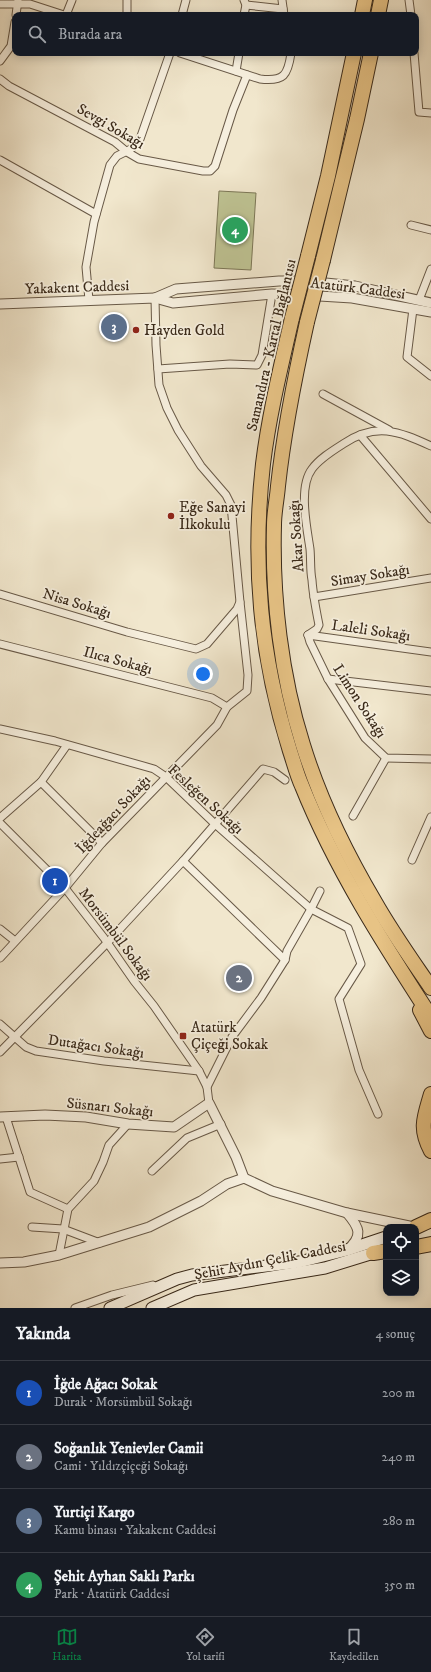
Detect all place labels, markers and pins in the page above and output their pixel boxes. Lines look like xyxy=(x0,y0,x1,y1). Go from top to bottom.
pin: 4 xyxy=(222,215,248,245)
pin: 3 xyxy=(101,312,127,342)
place label: Hayden Gold xyxy=(144,321,225,340)
marker: Hayden Gold xyxy=(131,325,141,335)
place label: Eğe Sanayi İlkokulu xyxy=(179,498,246,534)
marker: Eğe Sanayi İlkokulu xyxy=(166,511,176,521)
pin: 1 xyxy=(42,866,68,896)
pin: 2 xyxy=(226,963,252,993)
place label: Atatürk Çiçeği Sokak xyxy=(191,1018,269,1054)
marker: Atatürk Çiçeği Sokak xyxy=(178,1031,188,1041)

